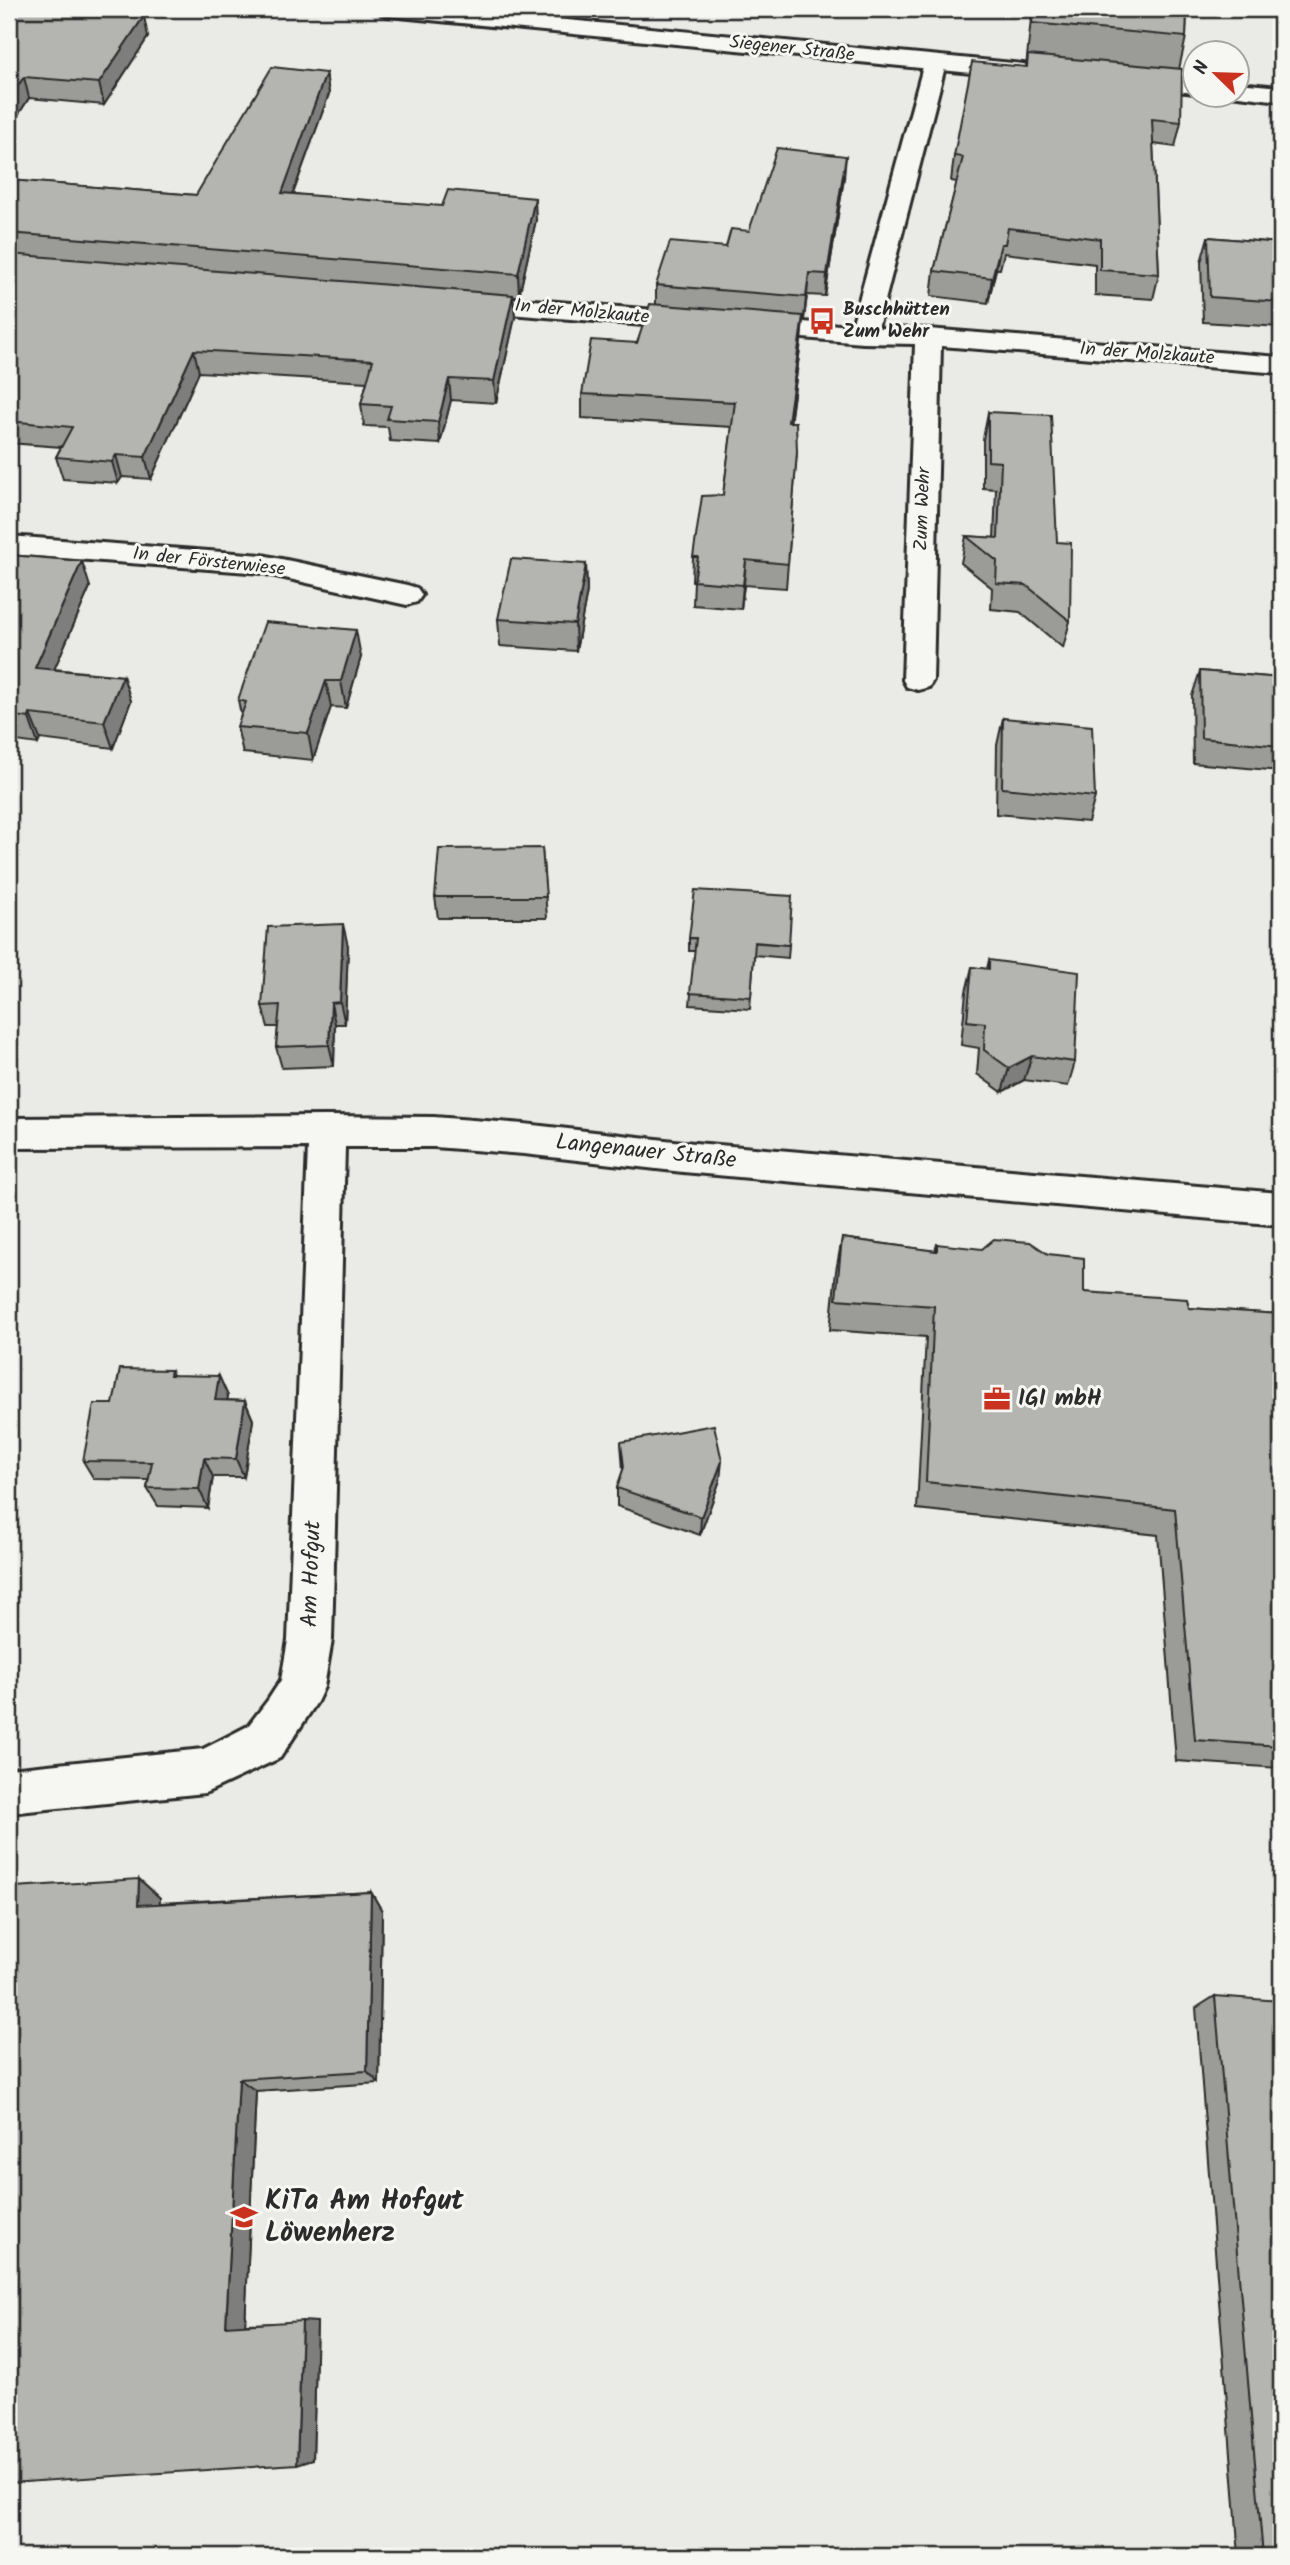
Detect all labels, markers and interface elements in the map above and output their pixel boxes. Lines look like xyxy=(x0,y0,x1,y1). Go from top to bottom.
street label: Siegener Straße xyxy=(728,28,856,71)
north arrow xyxy=(1182,38,1252,108)
text: N xyxy=(1186,57,1218,80)
street label: In der Molzkaute xyxy=(513,291,651,333)
place label: Buschhütten Zum Wehr xyxy=(843,295,950,347)
bus stop icon: Buschhütten Zum Wehr xyxy=(807,306,837,336)
street label: In der Molzkaute xyxy=(1079,334,1216,374)
street label: Zum Wehr xyxy=(907,465,940,551)
street label: In der Försterwiese xyxy=(131,539,287,585)
street label: Langenauer Straße xyxy=(554,1125,738,1179)
place label: IGI mbH xyxy=(1018,1381,1102,1417)
office icon: IGI mbH xyxy=(982,1384,1012,1414)
street label: Am Hofgut xyxy=(292,1519,332,1628)
place label: KiTa Am Hofgut Löwenherz xyxy=(265,2179,464,2256)
school or university icon: KiTa Am Hofgut Löwenherz xyxy=(229,2202,259,2232)

